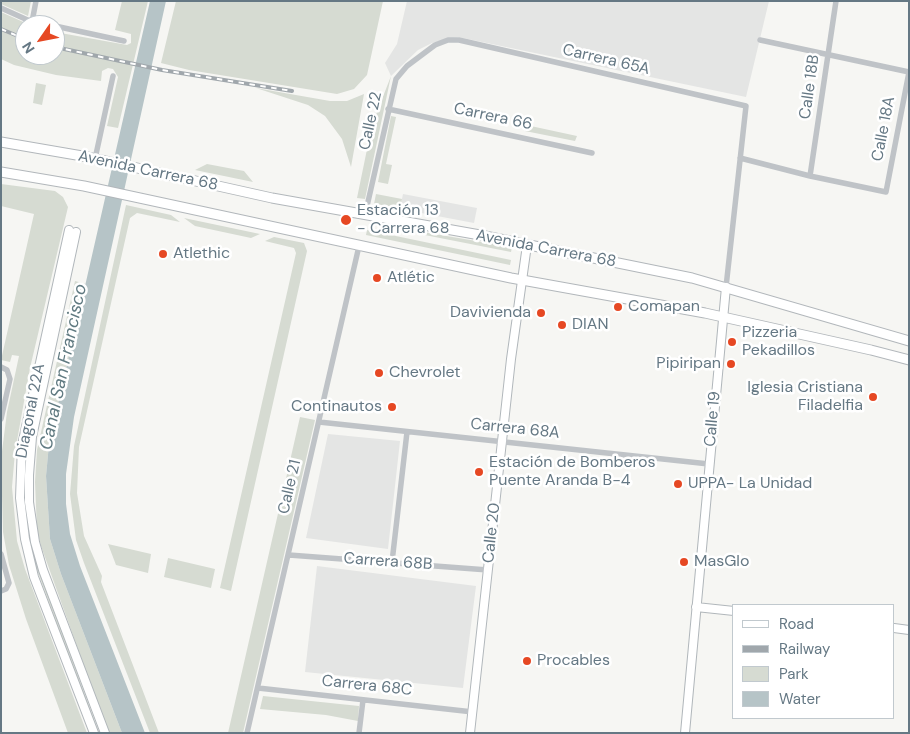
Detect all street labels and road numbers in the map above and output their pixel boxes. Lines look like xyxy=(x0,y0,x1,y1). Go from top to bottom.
street label: Carrera 65A xyxy=(560,41,652,79)
street label: Calle 18B xyxy=(796,53,824,121)
street label: Calle 22 xyxy=(355,90,387,152)
street label: Calle 18A xyxy=(868,95,900,163)
street label: Carrera 66 xyxy=(452,99,534,135)
street label: Avenida Carrera 68 xyxy=(76,147,220,195)
street label: Avenida Carrera 68 xyxy=(474,226,618,272)
street label: Diagonal 22A xyxy=(12,362,50,460)
street label: Calle 19 xyxy=(701,390,725,448)
street label: Carrera 68A xyxy=(469,415,561,443)
street label: Calle 21 xyxy=(274,458,306,516)
street label: Calle 20 xyxy=(479,502,505,564)
street label: Carrera 68B xyxy=(343,549,433,575)
street label: Carrera 68C xyxy=(321,672,413,700)

